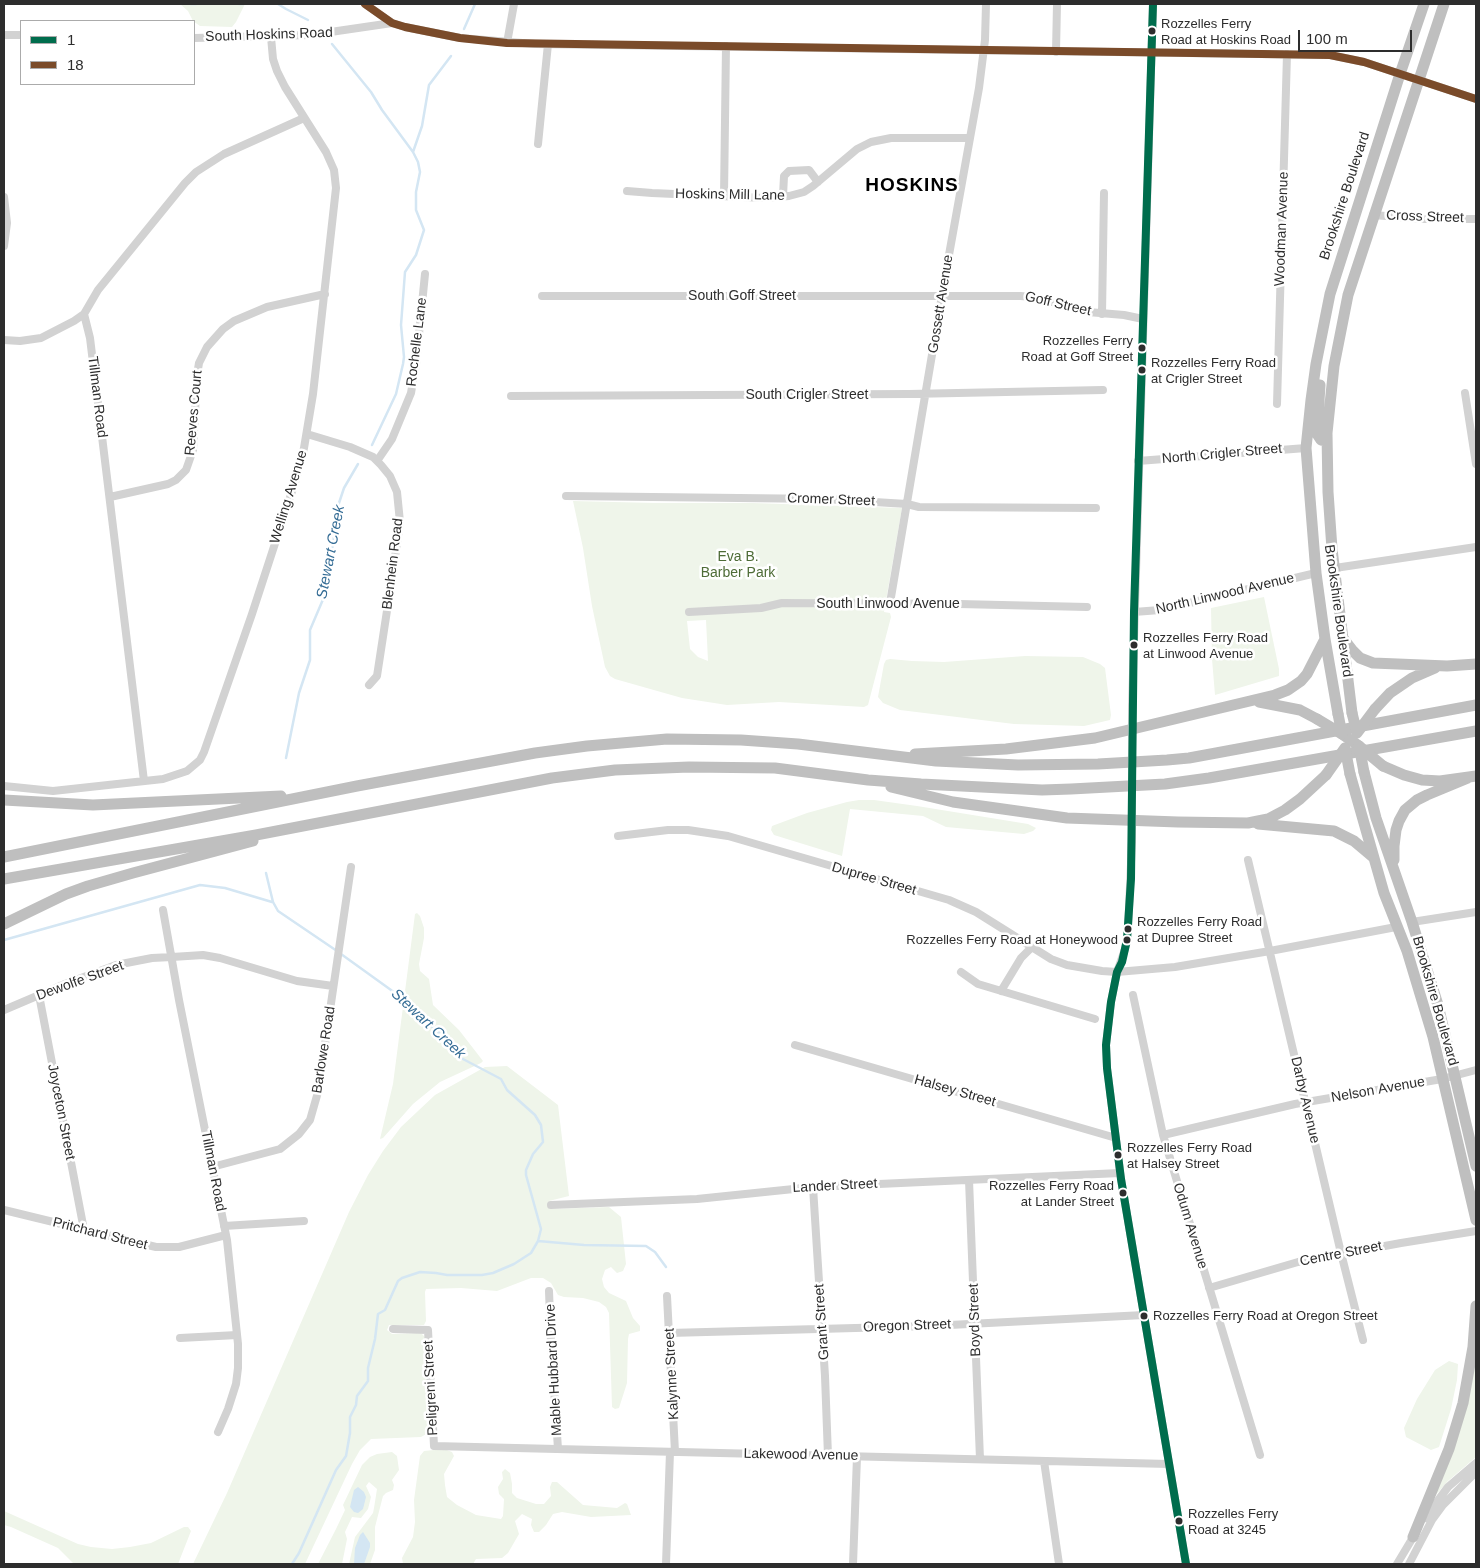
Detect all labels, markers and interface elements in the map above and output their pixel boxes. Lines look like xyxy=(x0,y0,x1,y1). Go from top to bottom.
place label: Rozzelles Ferry Road at Hoskins Road xyxy=(1161,16,1291,47)
legend xyxy=(20,20,195,85)
scale bar xyxy=(1300,20,1414,52)
street label: South Hoskins Road xyxy=(205,24,333,46)
marker: Rozzelles Ferry Road at Hoskins Road xyxy=(1147,26,1157,36)
text: 100 m xyxy=(1306,30,1348,47)
text: 1 xyxy=(67,31,75,48)
text: 18 xyxy=(67,56,84,73)
street label: Brookshire Boulevard xyxy=(1316,130,1374,262)
street label: Woodman Avenue xyxy=(1272,171,1292,287)
district label: HOSKINS xyxy=(864,175,960,197)
street label: Hoskins Mill Lane xyxy=(675,186,785,204)
street label: Cross Street xyxy=(1386,207,1464,227)
street label: Gossett Avenue xyxy=(925,254,957,354)
street label: South Goff Street xyxy=(688,288,796,304)
street label: Goff Street xyxy=(1023,288,1093,320)
street label: Rochelle Lane xyxy=(403,297,431,387)
place label: Rozzelles Ferry Road at Goff Street xyxy=(1021,333,1133,364)
marker: Rozzelles Ferry Road at Goff Street xyxy=(1137,343,1147,353)
street label: Tillman Road xyxy=(84,355,110,439)
place label: Rozzelles Ferry Road at Crigler Street xyxy=(1151,355,1276,386)
marker: Rozzelles Ferry Road at Crigler Street xyxy=(1137,365,1147,375)
street label: Reeves Court xyxy=(182,370,206,456)
street label: South Crigler Street xyxy=(746,387,868,403)
street label: North Crigler Street xyxy=(1161,440,1283,468)
street label: Welling Avenue xyxy=(267,448,311,546)
street label: Cromer Street xyxy=(787,490,875,510)
water label: Stewart Creek xyxy=(313,504,349,600)
street label: Blenhein Road xyxy=(379,517,407,611)
street label: Brookshire Boulevard xyxy=(1320,544,1356,678)
park label: Eva B. Barber Park xyxy=(701,549,775,582)
street label: North Linwood Avenue xyxy=(1154,570,1296,618)
street label: South Linwood Avenue xyxy=(816,596,960,612)
place label: Rozzelles Ferry Road at Linwood Avenue xyxy=(1143,630,1268,661)
marker: Rozzelles Ferry Road at Linwood Avenue xyxy=(1129,640,1139,650)
street label: Dupree Street xyxy=(830,859,918,899)
place label: Rozzelles Ferry Road at Dupree Street xyxy=(1137,914,1262,945)
marker: Rozzelles Ferry Road at Dupree Street xyxy=(1123,924,1133,934)
place label: Rozzelles Ferry Road at Honeywood xyxy=(906,932,1118,948)
street label: Brookshire Boulevard xyxy=(1408,934,1462,1068)
marker: Rozzelles Ferry Road at Honeywood xyxy=(1122,935,1132,945)
street label: Dewolfe Street xyxy=(34,957,126,1005)
water label: Stewart Creek xyxy=(387,985,469,1063)
street label: Barlowe Road xyxy=(309,1005,339,1095)
street label: Darby Avenue xyxy=(1287,1055,1323,1145)
street label: Joyceton Street xyxy=(43,1063,79,1161)
street label: Halsey Street xyxy=(912,1071,998,1111)
street label: Nelson Avenue xyxy=(1330,1074,1426,1106)
street label: Tillman Road xyxy=(197,1129,229,1213)
place label: Rozzelles Ferry Road at Halsey Street xyxy=(1127,1140,1252,1171)
marker: Rozzelles Ferry Road at Halsey Street xyxy=(1113,1150,1123,1160)
street label: Lander Street xyxy=(792,1175,878,1197)
place label: Rozzelles Ferry Road at Lander Street xyxy=(989,1178,1114,1209)
street label: Odum Avenue xyxy=(1169,1181,1211,1271)
marker: Rozzelles Ferry Road at Lander Street xyxy=(1118,1188,1128,1198)
street label: Pritchard Street xyxy=(51,1214,149,1254)
street label: Centre Street xyxy=(1299,1238,1383,1270)
street label: Grant Street xyxy=(811,1283,833,1361)
street label: Boyd Street xyxy=(965,1283,985,1357)
street label: Mable Hubbard Drive xyxy=(542,1304,566,1436)
place label: Rozzelles Ferry Road at Oregon Street xyxy=(1153,1308,1378,1324)
marker: Rozzelles Ferry Road at Oregon Street xyxy=(1139,1311,1149,1321)
street label: Oregon Street xyxy=(863,1316,951,1336)
street label: Kalynne Street xyxy=(661,1328,683,1420)
street label: Peligreni Street xyxy=(420,1340,442,1436)
street label: Lakewood Avenue xyxy=(743,1446,859,1464)
place label: Rozzelles Ferry Road at 3245 xyxy=(1188,1506,1278,1537)
marker: Rozzelles Ferry Road at 3245 xyxy=(1174,1516,1184,1526)

